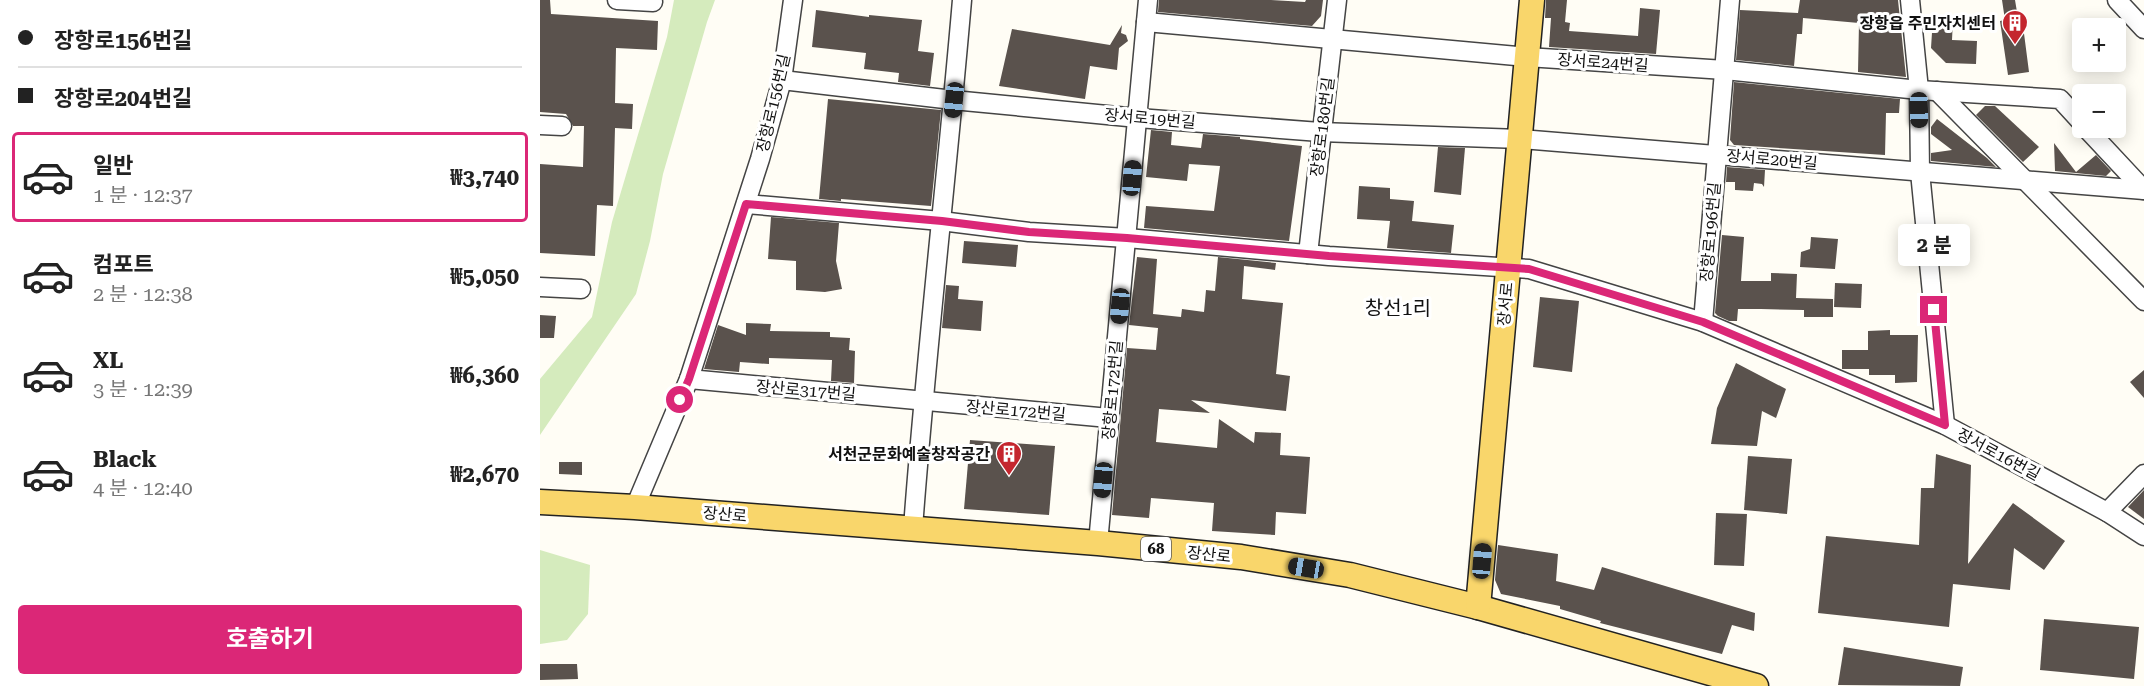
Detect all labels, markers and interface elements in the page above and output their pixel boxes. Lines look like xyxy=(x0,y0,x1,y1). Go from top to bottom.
building icon: 장항읍 주민자치센터 xyxy=(2000,8,2030,46)
place label: 장항읍 주민자치센터 xyxy=(1859,14,1996,33)
map controls xyxy=(2072,18,2126,138)
button: + xyxy=(2072,18,2126,72)
text: 장항로156번길 xyxy=(54,28,192,53)
street label: 장서로24번길 xyxy=(1557,50,1649,75)
street label: 장항로156번길 xyxy=(753,52,794,154)
street label: 장항로180번길 xyxy=(1307,76,1338,178)
car xyxy=(943,81,965,119)
button: − xyxy=(2072,84,2126,138)
text: 장항로204번길 xyxy=(54,86,192,111)
car xyxy=(1910,92,1928,128)
street label: 장서로19번길 xyxy=(1104,105,1196,132)
street label: 장서로20번길 xyxy=(1726,146,1818,173)
icon: car xyxy=(21,150,75,204)
text: 일반 xyxy=(93,153,133,178)
car xyxy=(1121,159,1143,197)
text: ₩3,740 xyxy=(450,165,519,190)
street label: 장항로196번길 xyxy=(1697,181,1724,283)
text: 1 분 · 12:37 xyxy=(93,183,193,207)
callout: 2 분 xyxy=(1898,223,1970,265)
text: 2 분 xyxy=(1917,233,1951,257)
icon: car xyxy=(21,249,75,303)
text: 컴포트 xyxy=(93,252,154,277)
text: ₩5,050 xyxy=(450,264,519,289)
street label: 장서로 xyxy=(1494,281,1517,327)
text: 2 분 · 12:38 xyxy=(93,282,193,306)
car xyxy=(1109,287,1131,325)
district label: 창선1리 xyxy=(1365,296,1431,320)
route end xyxy=(1920,296,1947,323)
street label: 장항로172번길 xyxy=(1099,339,1126,441)
icon: car xyxy=(21,348,75,402)
text: XL xyxy=(93,348,123,373)
text: ₩6,360 xyxy=(450,363,519,388)
text: 3 분 · 12:39 xyxy=(93,377,193,401)
street label: 장산로317번길 xyxy=(755,377,857,404)
route start xyxy=(666,386,693,413)
street label: 장산로172번길 xyxy=(965,397,1067,424)
street label: 장서로16번길 xyxy=(1954,425,2044,484)
building icon: 서천군문화예술창작공간 xyxy=(994,439,1024,477)
place label: 서천군문화예술창작공간 xyxy=(828,445,990,464)
icon: car xyxy=(21,447,75,501)
text: Black xyxy=(93,447,157,472)
car xyxy=(1092,461,1114,499)
text: ₩2,670 xyxy=(450,462,519,487)
text: 4 분 · 12:40 xyxy=(93,476,193,500)
street label: 장산로 xyxy=(702,503,748,526)
road number: 68 xyxy=(1141,537,1171,561)
car xyxy=(1471,542,1493,580)
street label: 장산로 xyxy=(1186,543,1232,566)
car xyxy=(1287,556,1325,580)
button: 호출하기 xyxy=(18,605,522,674)

